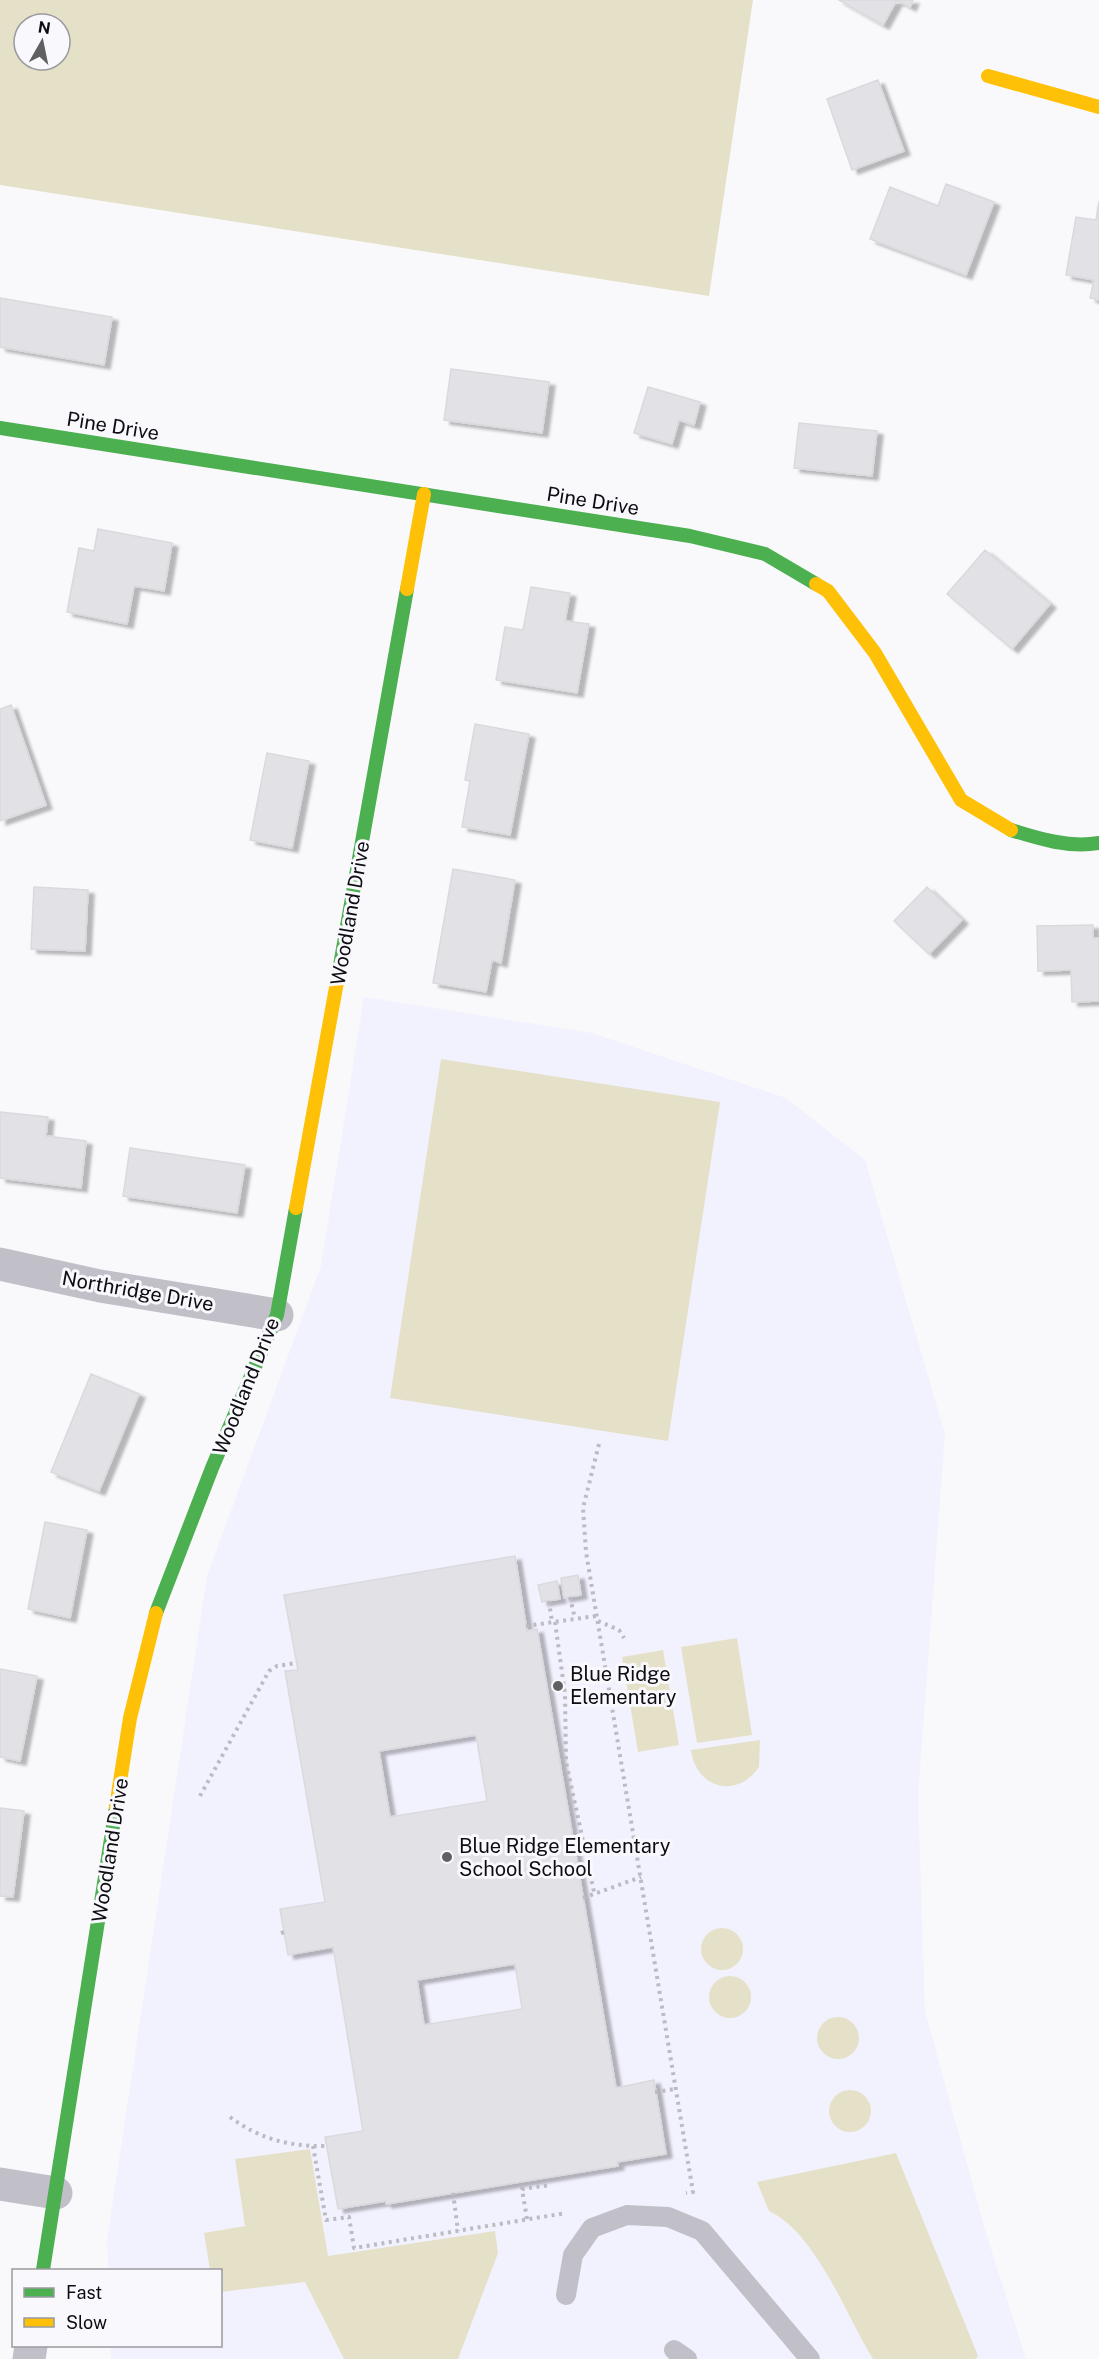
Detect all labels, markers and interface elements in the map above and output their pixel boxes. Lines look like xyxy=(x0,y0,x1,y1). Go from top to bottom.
north arrow xyxy=(12,12,72,72)
text: N xyxy=(37,17,52,38)
street label: Pine Drive xyxy=(65,407,161,445)
street label: Pine Drive xyxy=(545,482,641,520)
street label: Woodland Drive xyxy=(326,839,374,987)
street label: Northridge Drive xyxy=(60,1266,216,1316)
street label: Woodland Drive xyxy=(208,1314,284,1458)
place label: Blue Ridge Elementary xyxy=(570,1662,677,1709)
marker: Blue Ridge Elementary xyxy=(551,1679,565,1693)
street label: Woodland Drive xyxy=(87,1776,133,1924)
place label: Blue Ridge Elementary School School xyxy=(459,1834,671,1881)
marker: Blue Ridge Elementary School School xyxy=(440,1850,454,1864)
legend xyxy=(12,2269,222,2347)
text: Fast xyxy=(66,2282,102,2303)
text: Slow xyxy=(66,2312,107,2333)

